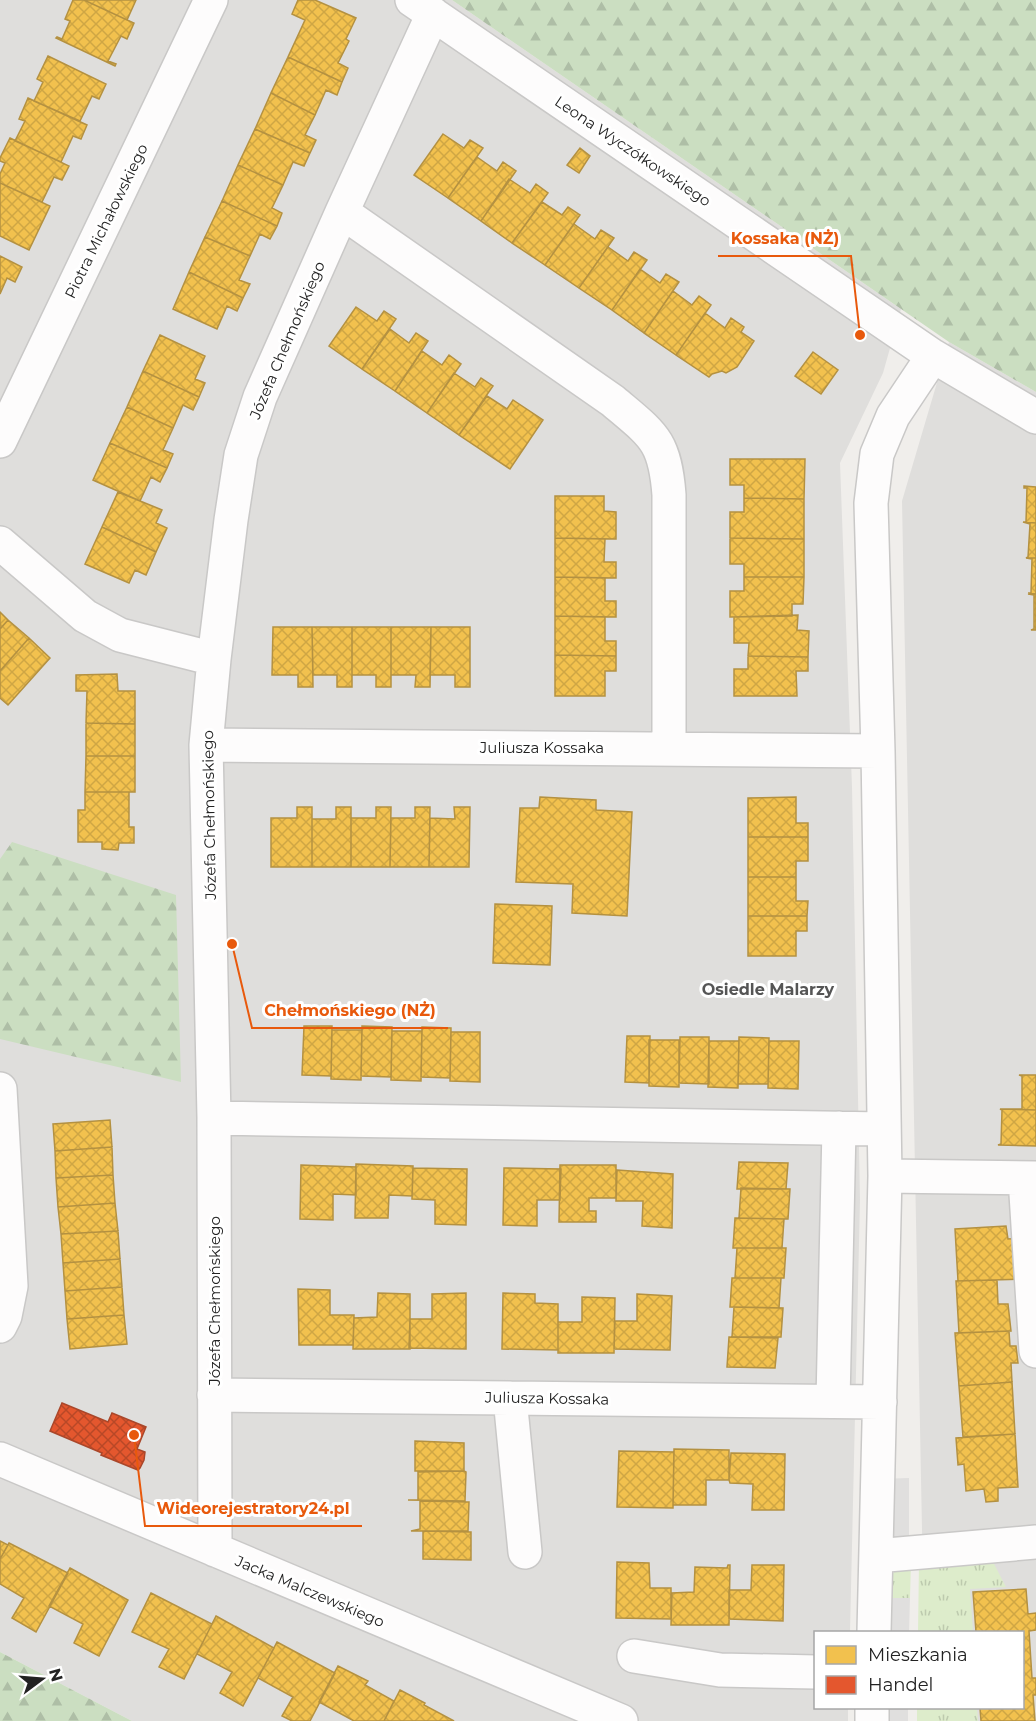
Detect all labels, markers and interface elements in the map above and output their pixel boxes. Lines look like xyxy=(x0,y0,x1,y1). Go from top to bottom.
street label: Leona Wyczółkowskiego xyxy=(551,92,715,210)
street label: Piotra Michałowskiego xyxy=(60,141,152,301)
callout: Kossaka (NŻ) xyxy=(718,222,851,256)
text: Kossaka (NŻ) xyxy=(731,229,839,248)
street label: Józefa Chełmońskiego xyxy=(245,258,329,423)
street label: Józefa Chełmońskiego xyxy=(198,730,220,901)
street label: Juliusza Kossaka xyxy=(479,738,604,757)
district label: Osiedle Malarzy xyxy=(702,980,835,999)
callout: Chełmońskiego (NŻ) xyxy=(252,994,448,1028)
text: Chełmońskiego (NŻ) xyxy=(264,1001,436,1020)
street label: Józefa Chełmońskiego xyxy=(205,1216,224,1387)
street label: Juliusza Kossaka xyxy=(484,1387,609,1409)
callout: Wideorejestratory24.pl xyxy=(145,1492,362,1526)
text: Wideorejestratory24.pl xyxy=(157,1499,349,1518)
street label: Jacka Malczewskiego xyxy=(232,1551,388,1631)
legend xyxy=(814,1631,1024,1709)
text: Mieszkania xyxy=(868,1644,968,1666)
north arrow xyxy=(12,1649,72,1709)
text: N xyxy=(45,1666,67,1684)
text: Handel xyxy=(868,1674,933,1696)

